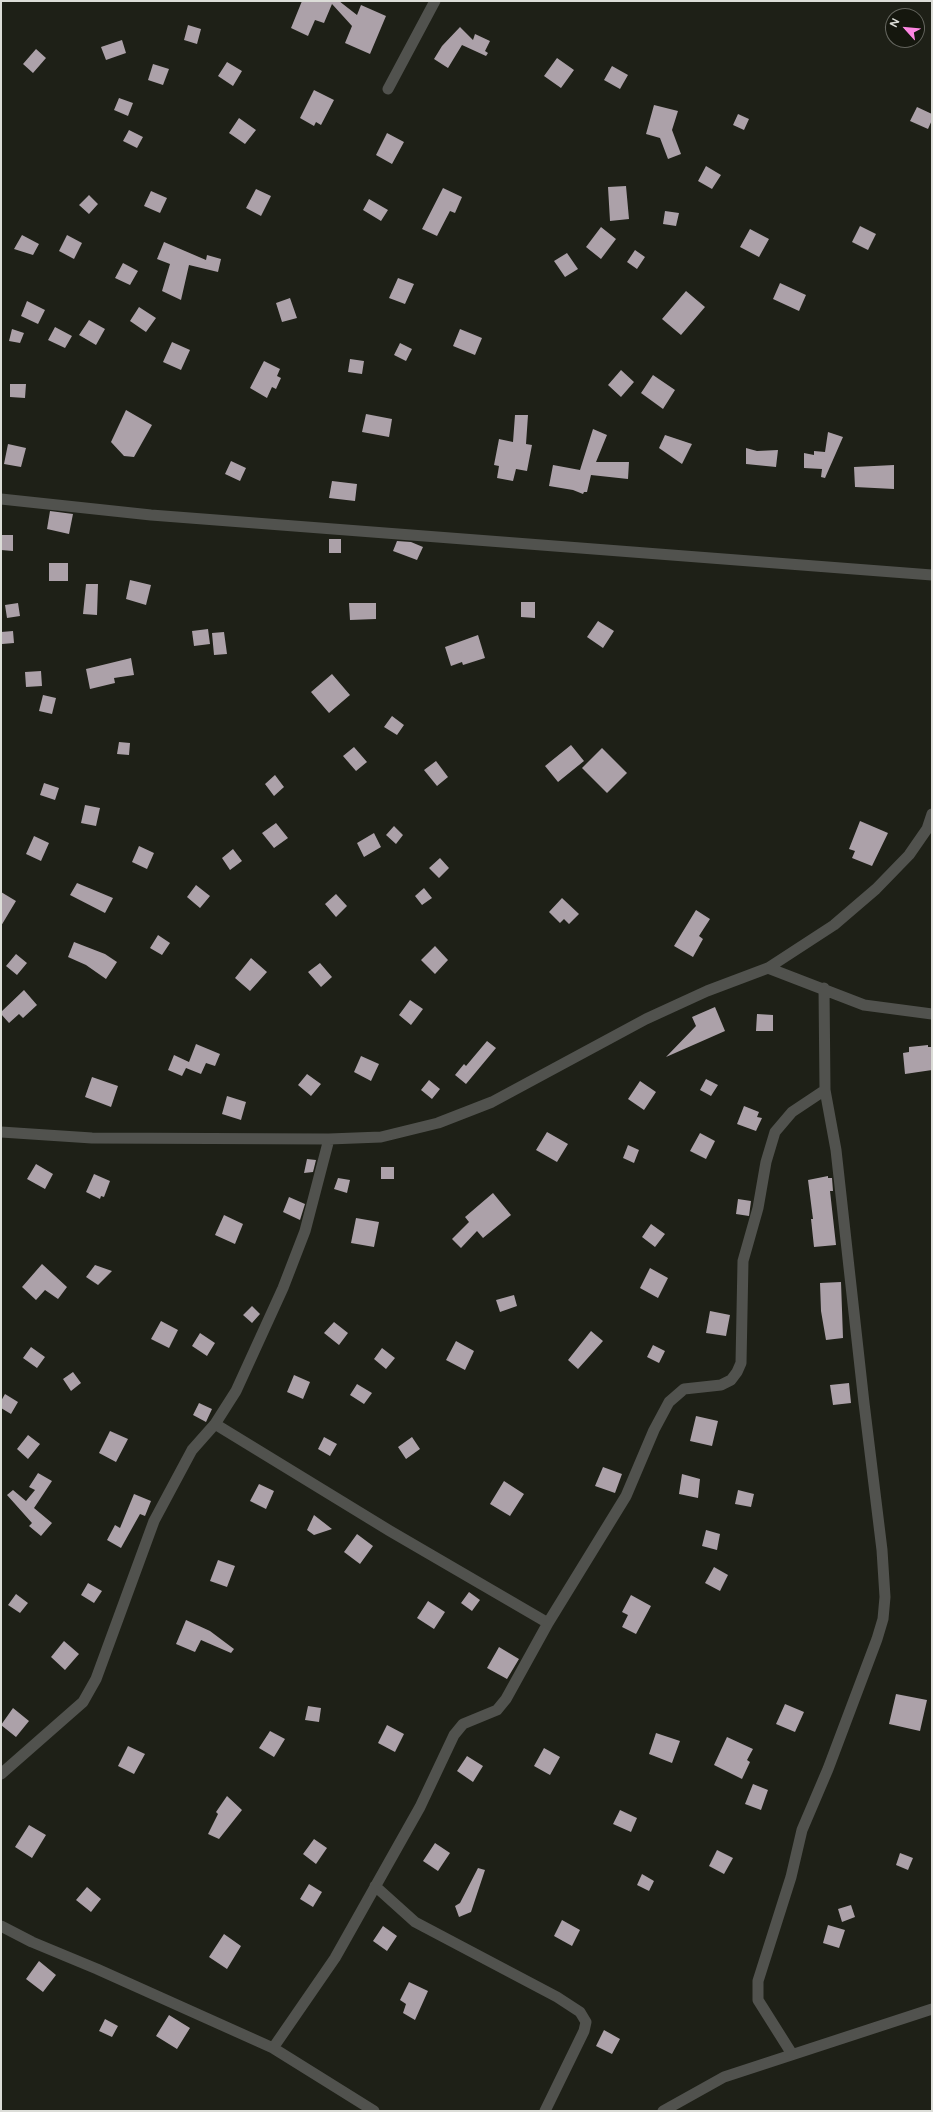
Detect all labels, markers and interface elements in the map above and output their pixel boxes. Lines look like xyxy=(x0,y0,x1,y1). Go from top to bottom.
north arrow xyxy=(885,8,925,48)
text: N xyxy=(887,16,902,30)

